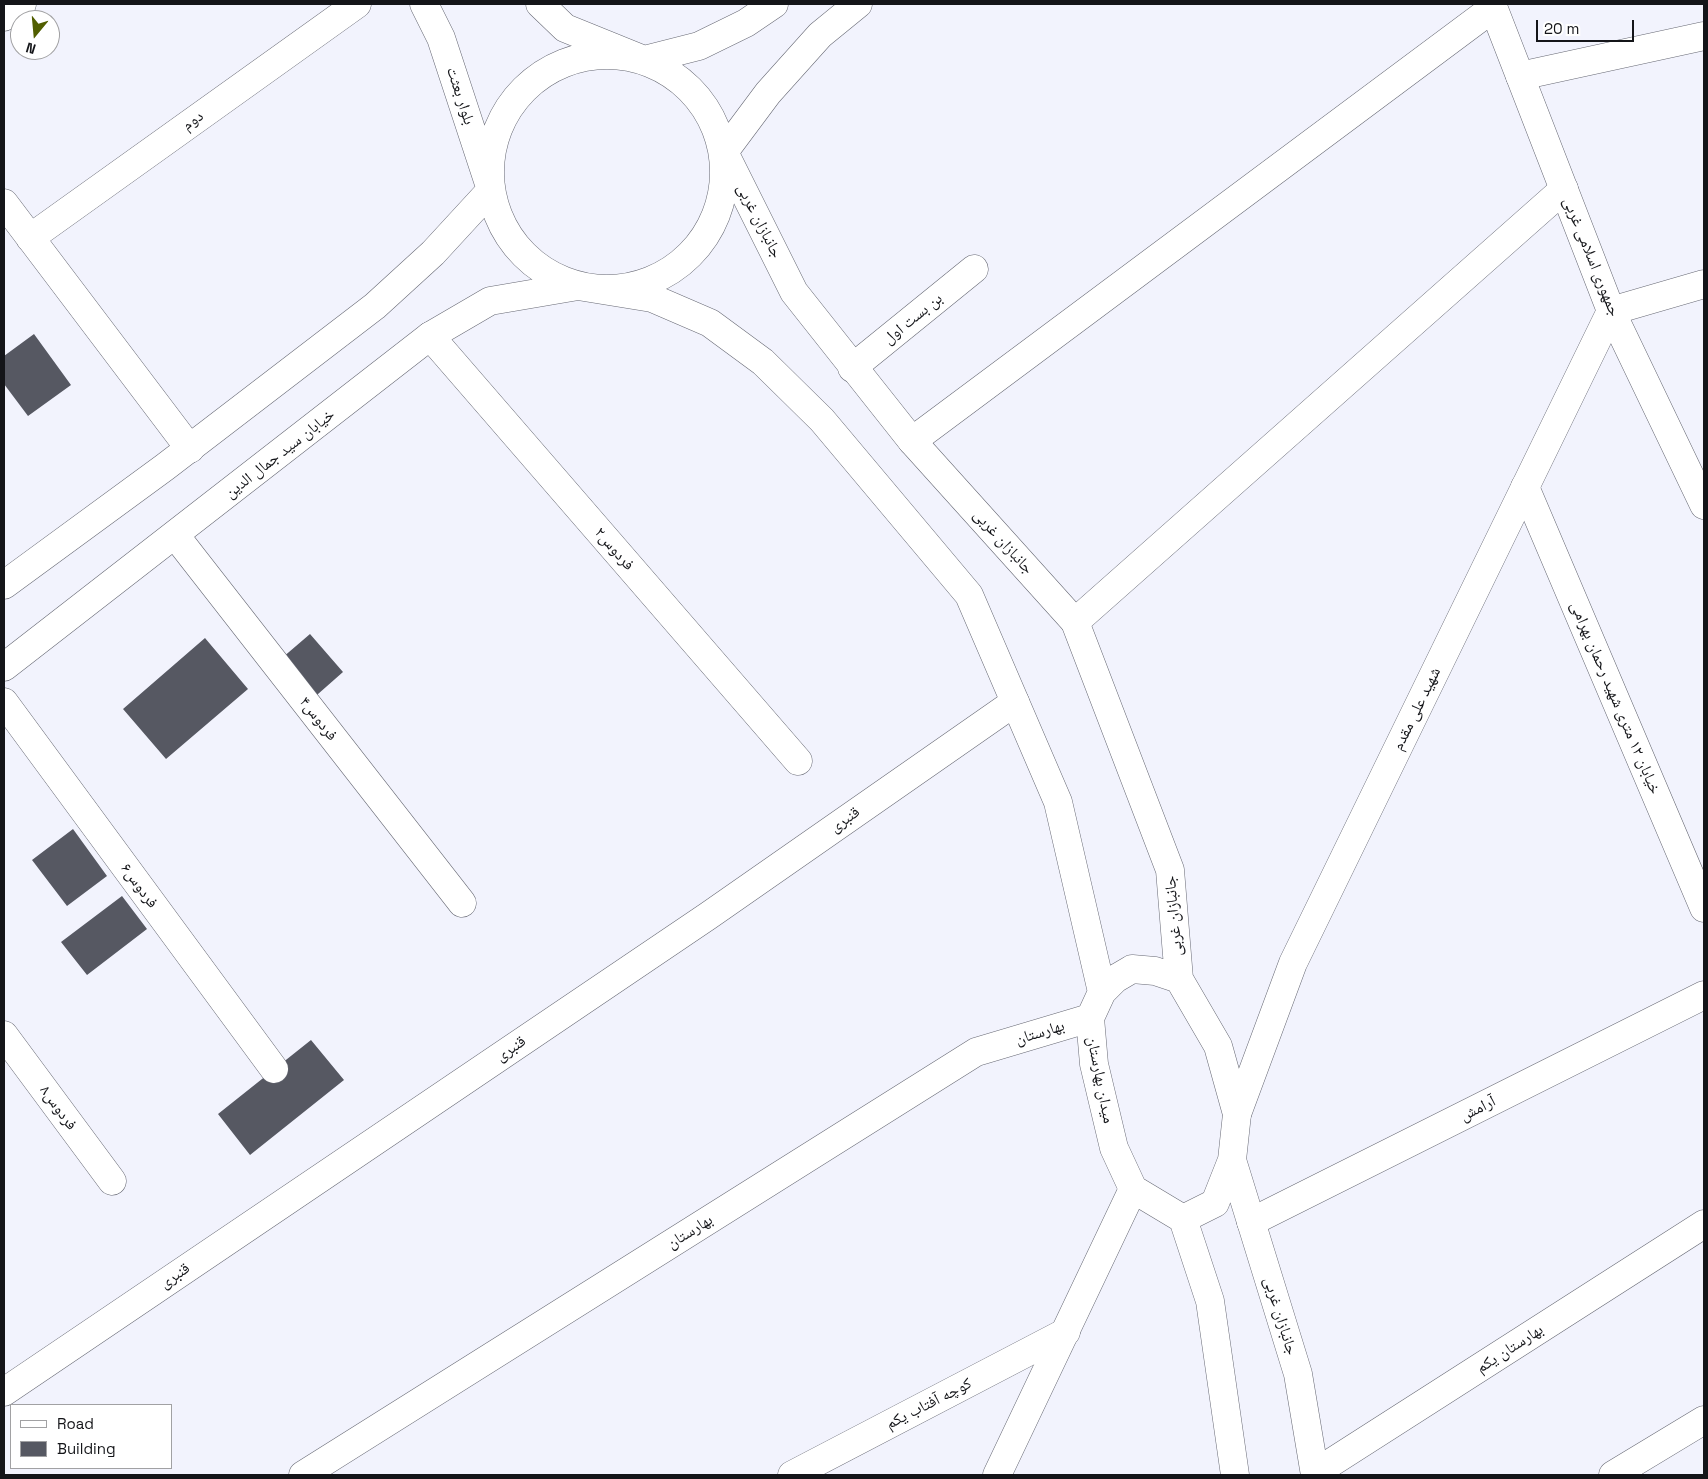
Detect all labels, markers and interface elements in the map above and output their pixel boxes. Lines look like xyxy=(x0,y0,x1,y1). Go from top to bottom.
north arrow xyxy=(10,10,60,60)
scale bar xyxy=(1538,10,1636,42)
text: 20 m xyxy=(1544,19,1579,38)
text: N xyxy=(24,38,38,58)
street label: بلوار بعثت xyxy=(442,65,478,127)
street label: دوم xyxy=(178,107,208,135)
street label: جانبازان غربی xyxy=(732,181,786,261)
street label: جمهوری اسلامی غربی xyxy=(1558,195,1624,319)
street label: بن بست اول xyxy=(879,289,947,349)
street label: خیابان سید جمال الدین xyxy=(221,405,339,503)
street label: جانبازان غربی xyxy=(969,506,1037,578)
street label: فردوس۲ xyxy=(590,524,638,574)
street label: خیابان ۱۲ متری شهید رحمان بهرامی xyxy=(1566,599,1664,797)
street label: شهید علی مقدم xyxy=(1389,664,1445,754)
street label: فردوس۴ xyxy=(295,693,341,745)
street label: قنبری xyxy=(826,803,864,837)
street label: فردوس۶ xyxy=(116,860,162,912)
street label: جانبازان غربی xyxy=(1161,875,1187,957)
street label: بهارستان xyxy=(1013,1016,1067,1050)
street label: قنبری xyxy=(492,1032,530,1066)
street label: میدان بهارستان xyxy=(1082,1035,1118,1125)
street label: فردوس۸ xyxy=(35,1082,81,1134)
street label: آرامش xyxy=(1457,1092,1499,1126)
street label: بهارستان xyxy=(664,1210,716,1254)
street label: قنبری xyxy=(156,1259,194,1293)
street label: جانبازان غربی xyxy=(1259,1275,1301,1357)
street label: بهارستان یکم xyxy=(1473,1320,1547,1378)
street label: کوچه آفتاب یکم xyxy=(883,1374,975,1434)
legend xyxy=(10,1404,172,1469)
text: Road xyxy=(57,1414,94,1433)
text: Building xyxy=(57,1439,116,1458)

